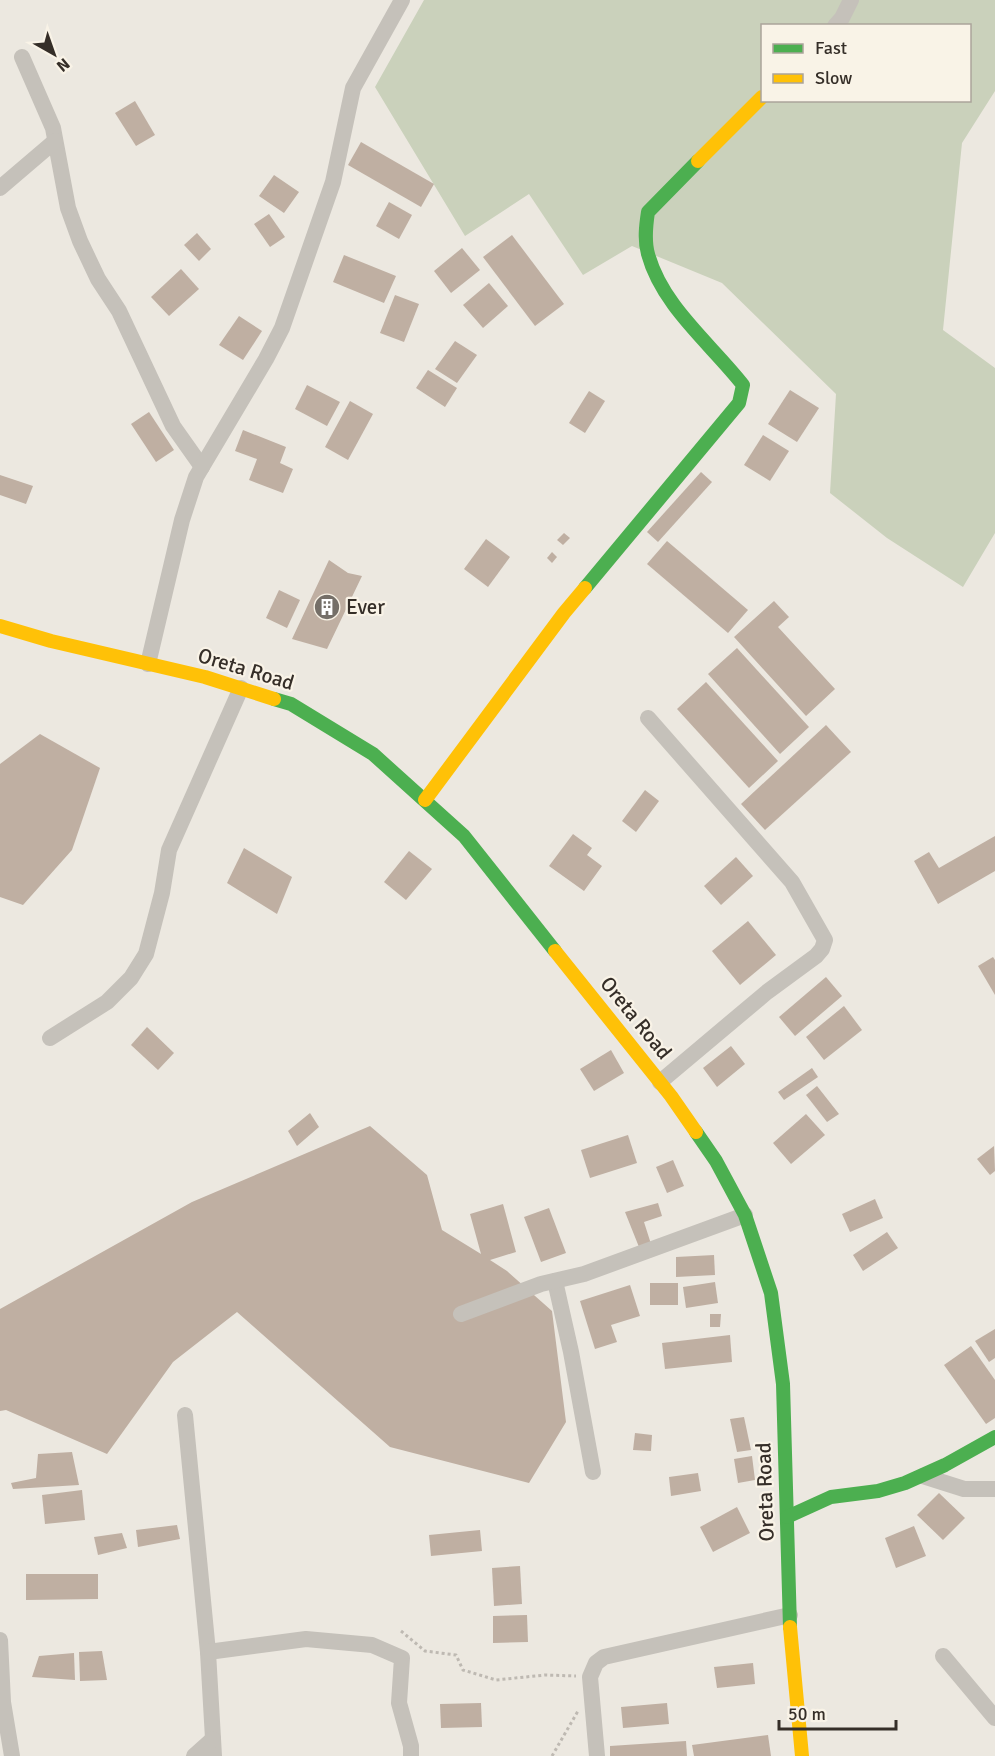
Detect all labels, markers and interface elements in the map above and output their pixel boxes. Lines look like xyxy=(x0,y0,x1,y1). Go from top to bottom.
north arrow xyxy=(24,24,84,84)
legend xyxy=(761,24,971,102)
text: Fast xyxy=(815,37,847,59)
text: N xyxy=(52,53,74,76)
text: Slow xyxy=(815,67,852,89)
building icon: Ever xyxy=(312,592,342,622)
place label: Ever xyxy=(346,594,385,620)
street label: Oreta Road xyxy=(195,642,297,696)
street label: Oreta Road xyxy=(595,971,677,1065)
street label: Oreta Road xyxy=(750,1442,780,1542)
scale bar xyxy=(779,1693,896,1731)
text: 50 m xyxy=(788,1703,826,1725)

